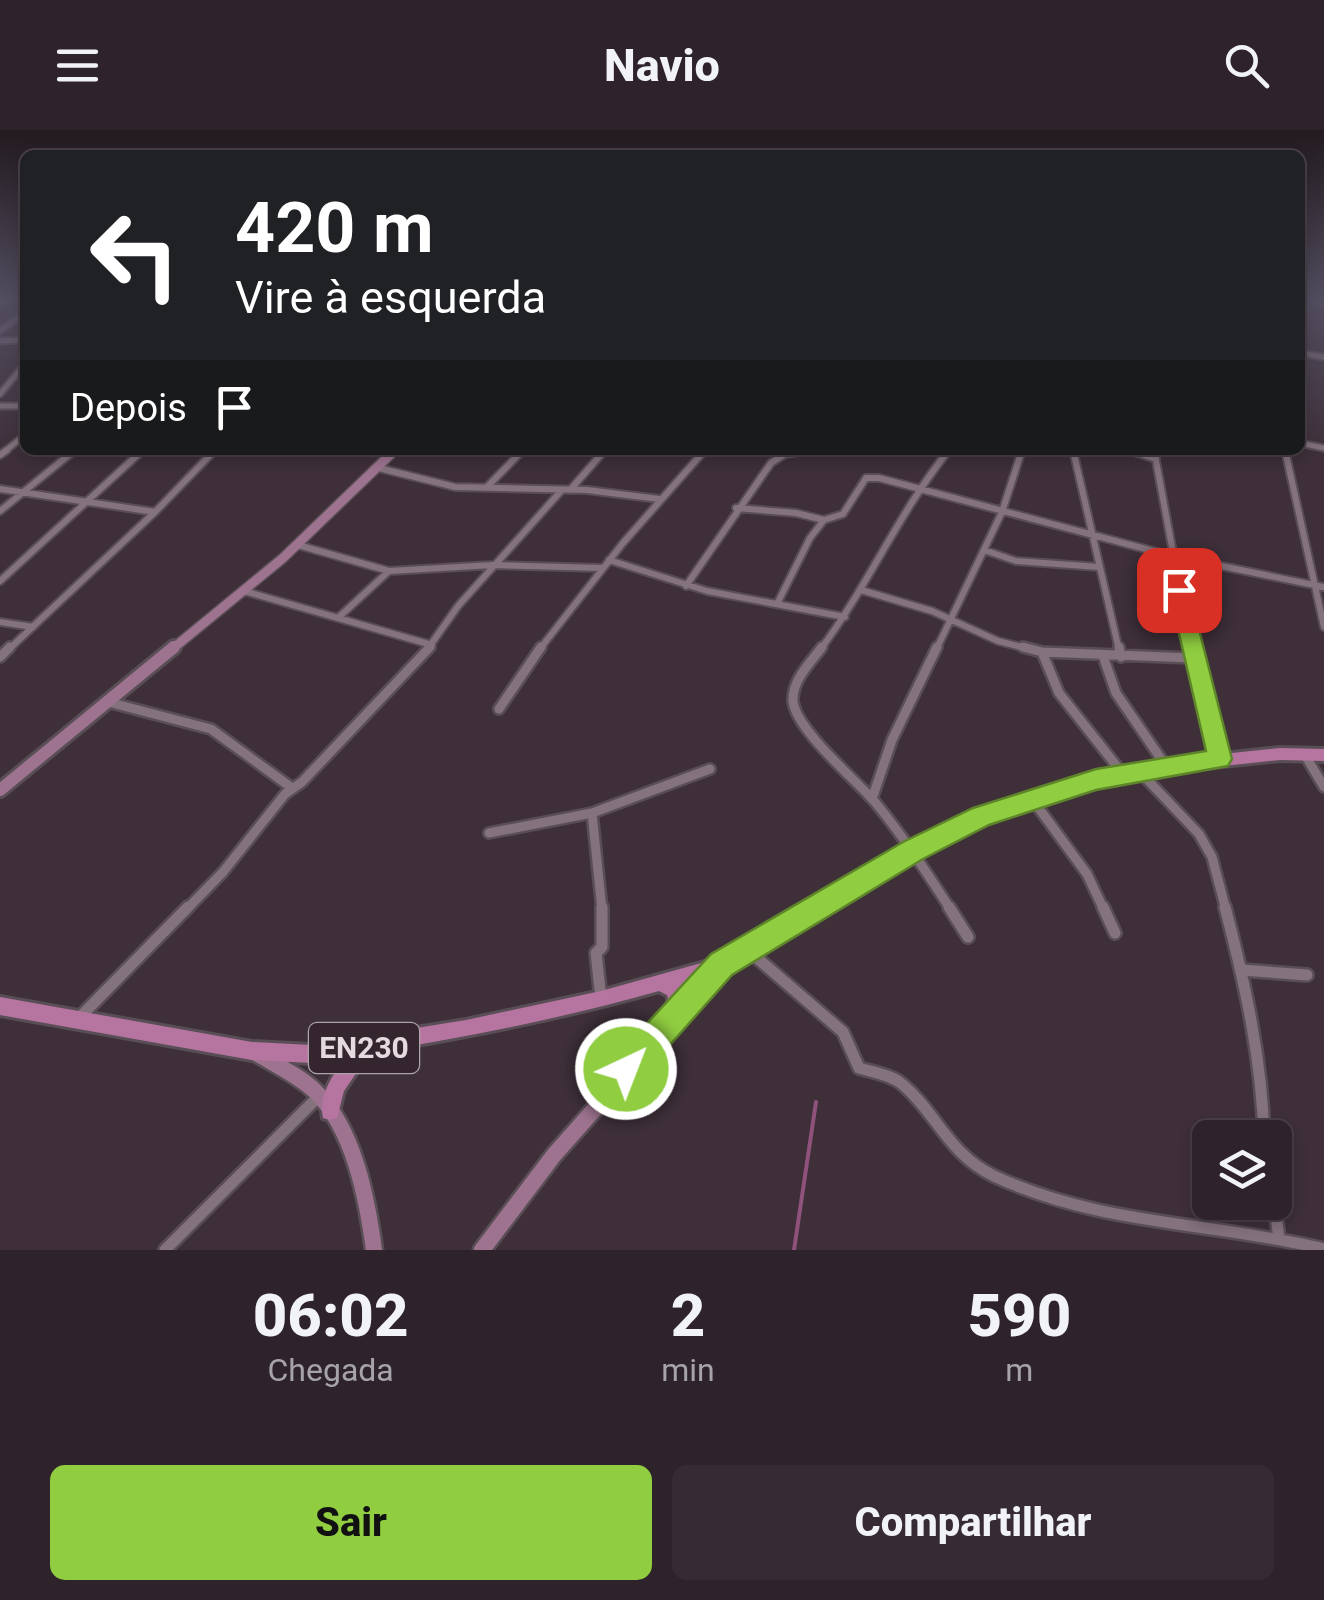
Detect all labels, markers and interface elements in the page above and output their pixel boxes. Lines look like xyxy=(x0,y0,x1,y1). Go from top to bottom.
icon: menu xyxy=(50,38,105,93)
icon: search xyxy=(1219,38,1274,93)
text: Navio xyxy=(604,39,720,92)
text: 420 m xyxy=(235,187,434,269)
icon: left xyxy=(70,190,200,320)
text: Vire à esquerda xyxy=(235,271,546,324)
icon: arrive xyxy=(207,380,262,435)
text: Depois xyxy=(70,386,187,430)
pin xyxy=(1137,548,1222,633)
icon: arrive xyxy=(1152,563,1207,618)
position arrow xyxy=(574,1017,678,1121)
road number: EN230 xyxy=(309,1023,419,1073)
map controls xyxy=(1192,1120,1292,1220)
button: layers xyxy=(1192,1120,1292,1220)
text: 06:02 xyxy=(253,1280,409,1351)
text: 2 xyxy=(671,1280,705,1351)
text: 590 xyxy=(967,1280,1071,1351)
text: Chegada xyxy=(268,1351,394,1389)
text: min xyxy=(661,1351,715,1389)
text: m xyxy=(1005,1351,1033,1389)
button: Sair xyxy=(50,1465,652,1580)
button: Compartilhar xyxy=(672,1465,1274,1580)

